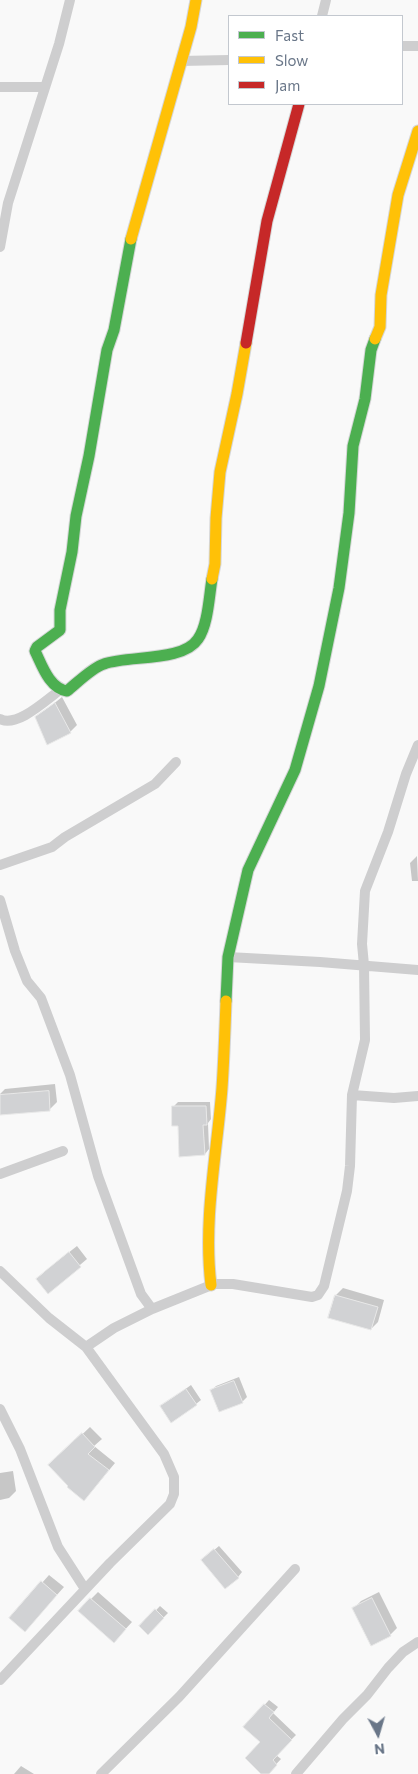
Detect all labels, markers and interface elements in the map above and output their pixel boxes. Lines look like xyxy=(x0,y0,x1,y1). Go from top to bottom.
legend xyxy=(228,15,403,105)
text: Fast xyxy=(275,26,304,44)
text: Slow xyxy=(275,51,308,69)
text: Jam xyxy=(275,76,300,94)
north arrow xyxy=(353,1709,403,1759)
text: N xyxy=(374,1740,386,1758)

